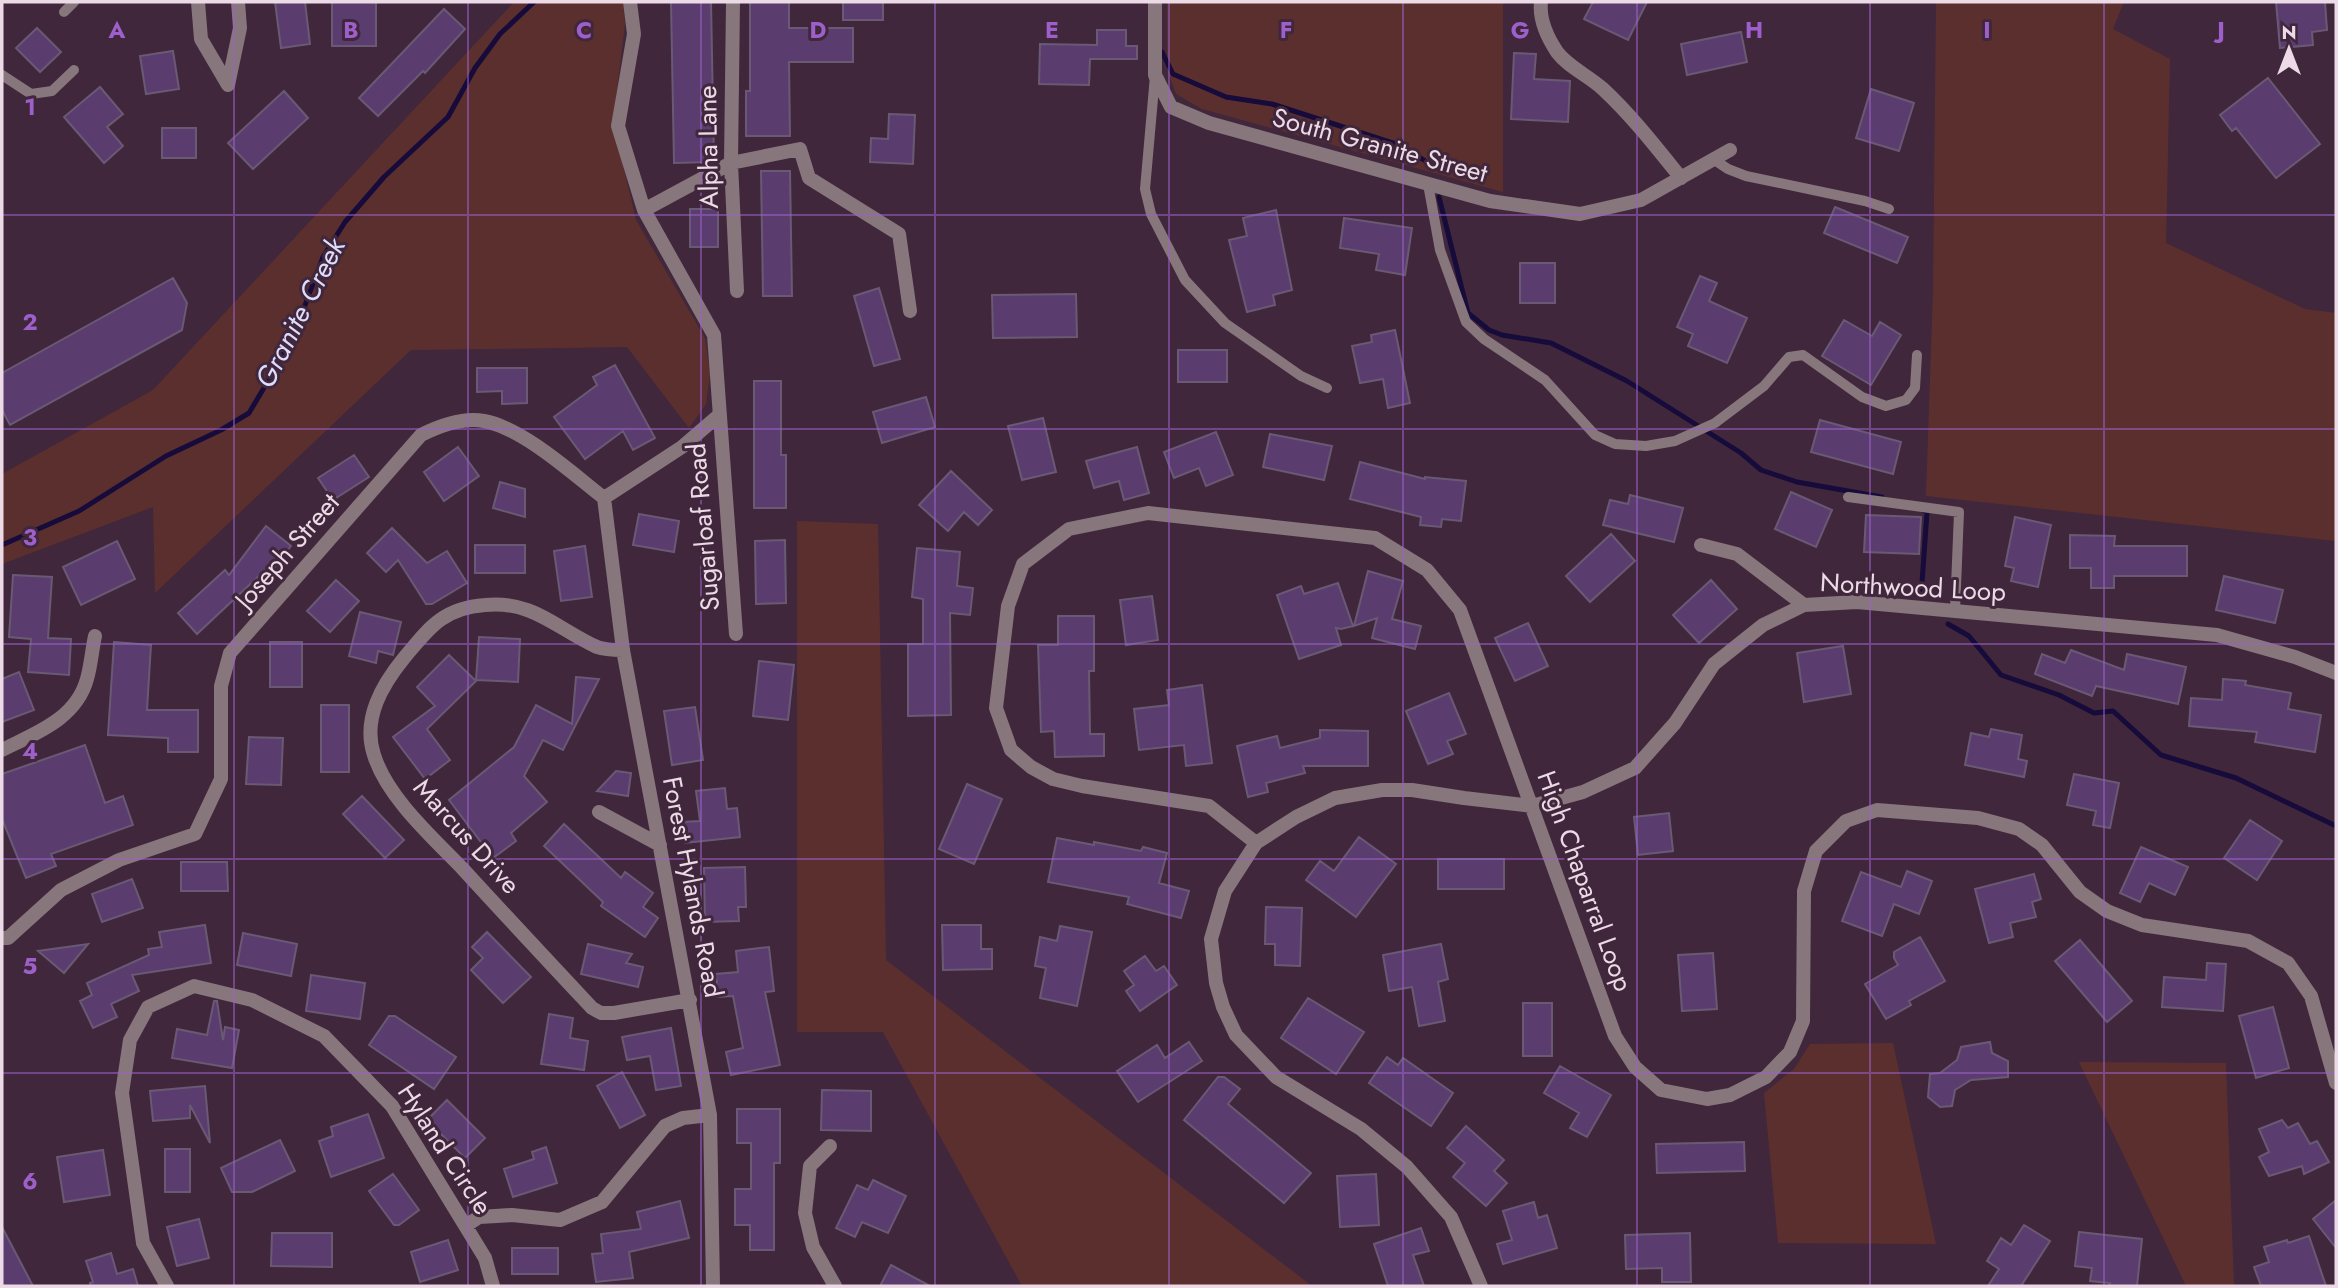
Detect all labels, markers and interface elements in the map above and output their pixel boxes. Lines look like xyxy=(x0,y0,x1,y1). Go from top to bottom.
text: A xyxy=(108,13,126,47)
text: B xyxy=(343,13,359,47)
text: C xyxy=(576,13,592,47)
text: D xyxy=(810,13,827,47)
text: E xyxy=(1045,13,1059,47)
text: F xyxy=(1280,13,1292,47)
text: G xyxy=(1511,13,1529,47)
text: H xyxy=(1745,13,1763,47)
text: I xyxy=(1983,13,1991,47)
text: J xyxy=(2213,13,2225,47)
north arrow xyxy=(2254,14,2324,84)
text: N xyxy=(2281,19,2297,46)
street label: Alpha Lane xyxy=(688,85,728,209)
text: 1 xyxy=(24,90,36,124)
street label: South Granite Street xyxy=(1268,98,1492,192)
water label: Granite Creek xyxy=(245,230,356,395)
text: 2 xyxy=(22,305,38,339)
street label: Sugarloaf Road xyxy=(677,442,729,612)
street label: Joseph Street xyxy=(224,484,349,620)
text: 3 xyxy=(23,520,37,554)
street label: Northwood Loop xyxy=(1819,563,2007,611)
text: 4 xyxy=(22,734,38,768)
street label: High Chaparral Loop xyxy=(1527,766,1643,996)
street label: Marcus Drive xyxy=(405,770,529,902)
street label: Forest Hylands Road xyxy=(653,773,733,1001)
text: 5 xyxy=(23,949,37,983)
street label: Hyland Circle xyxy=(388,1076,502,1222)
text: 6 xyxy=(22,1164,38,1198)

